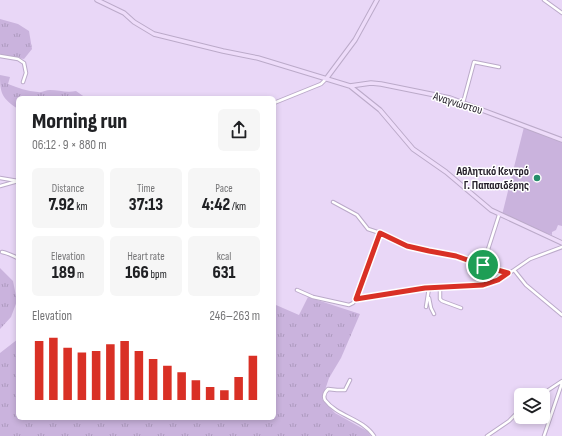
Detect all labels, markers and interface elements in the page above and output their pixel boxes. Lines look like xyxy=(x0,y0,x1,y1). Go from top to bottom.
street label: Αναγνώστου xyxy=(430,89,484,118)
text: Morning run xyxy=(32,108,127,135)
button: share xyxy=(218,109,260,151)
text: 06:12 · 9 × 880 m xyxy=(32,137,107,153)
place label: Αθλητικό Κεντρό Γ. Παπασιδέρης xyxy=(455,164,529,193)
marker: Αθλητικό Κεντρό Γ. Παπασιδέρης xyxy=(532,173,542,183)
text: Distance xyxy=(52,182,84,195)
text: Time xyxy=(137,182,155,195)
text: Pace xyxy=(215,182,233,195)
text: 7.92 xyxy=(48,195,75,215)
text: 37:13 xyxy=(129,195,163,215)
text: 4:42 xyxy=(202,195,230,215)
text: km xyxy=(75,200,88,213)
text: /km xyxy=(230,200,246,213)
pin xyxy=(466,248,500,282)
text: Elevation xyxy=(51,250,85,263)
text: Heart rate xyxy=(127,250,165,263)
text: kcal xyxy=(217,250,231,263)
icon: arrive xyxy=(472,254,494,276)
text: 189 xyxy=(52,263,75,283)
text: 166 xyxy=(125,263,149,283)
text: 631 xyxy=(212,263,236,283)
text: m xyxy=(75,268,84,281)
text: bpm xyxy=(149,268,167,281)
text: Elevation xyxy=(32,308,72,324)
text: 246–263 m xyxy=(209,308,260,324)
map controls xyxy=(514,388,550,424)
button: layers xyxy=(514,388,550,424)

